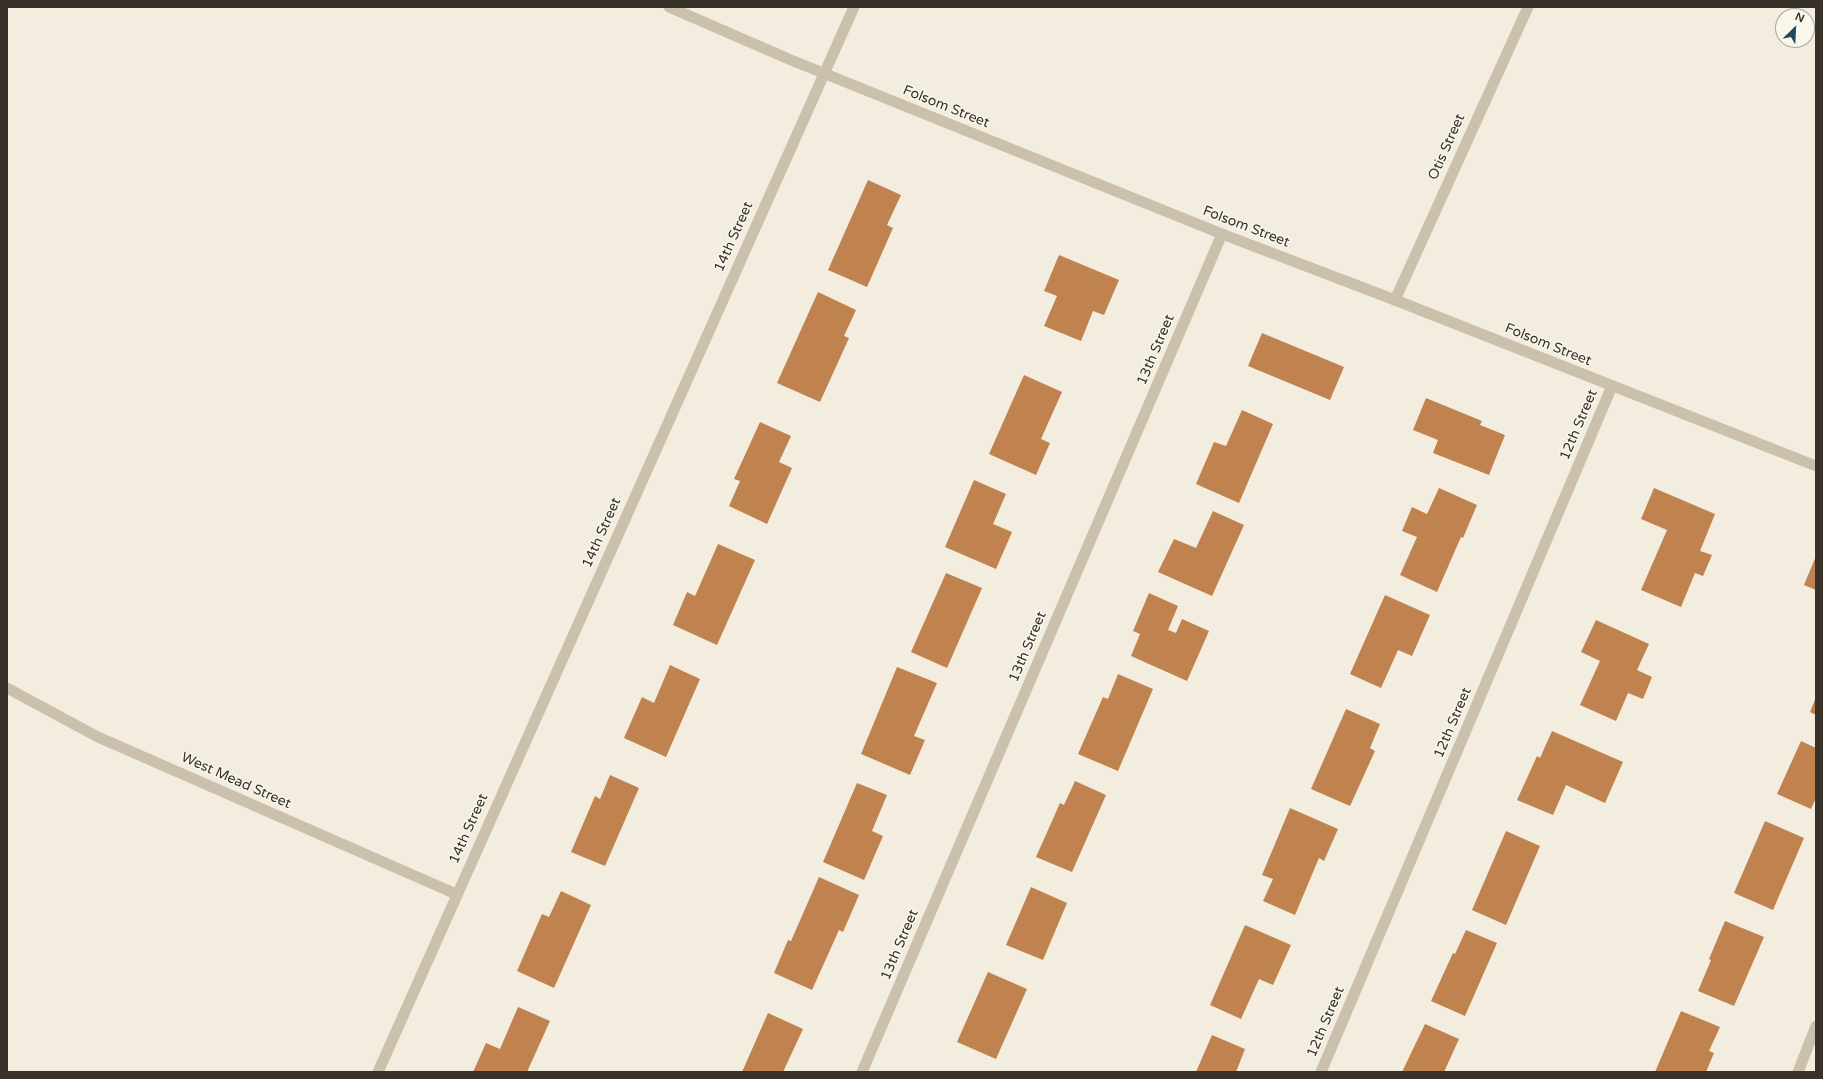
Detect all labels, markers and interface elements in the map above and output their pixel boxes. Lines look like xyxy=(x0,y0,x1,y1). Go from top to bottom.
north arrow xyxy=(1775,8,1815,48)
text: N xyxy=(1793,10,1806,25)
street label: Folsom Street xyxy=(900,82,992,132)
street label: Otis Street xyxy=(1425,111,1469,183)
street label: 14th Street xyxy=(711,199,757,275)
street label: Folsom Street xyxy=(1200,203,1292,251)
street label: 13th Street xyxy=(1134,312,1178,388)
street label: Folsom Street xyxy=(1502,320,1594,370)
street label: 12th Street xyxy=(1557,387,1601,463)
street label: 14th Street xyxy=(579,495,625,571)
street label: 13th Street xyxy=(1006,609,1050,685)
street label: 12th Street xyxy=(1431,685,1475,761)
street label: West Mead Street xyxy=(178,749,294,813)
street label: 14th Street xyxy=(446,791,492,867)
street label: 13th Street xyxy=(878,907,922,983)
street label: 12th Street xyxy=(1304,984,1348,1060)

